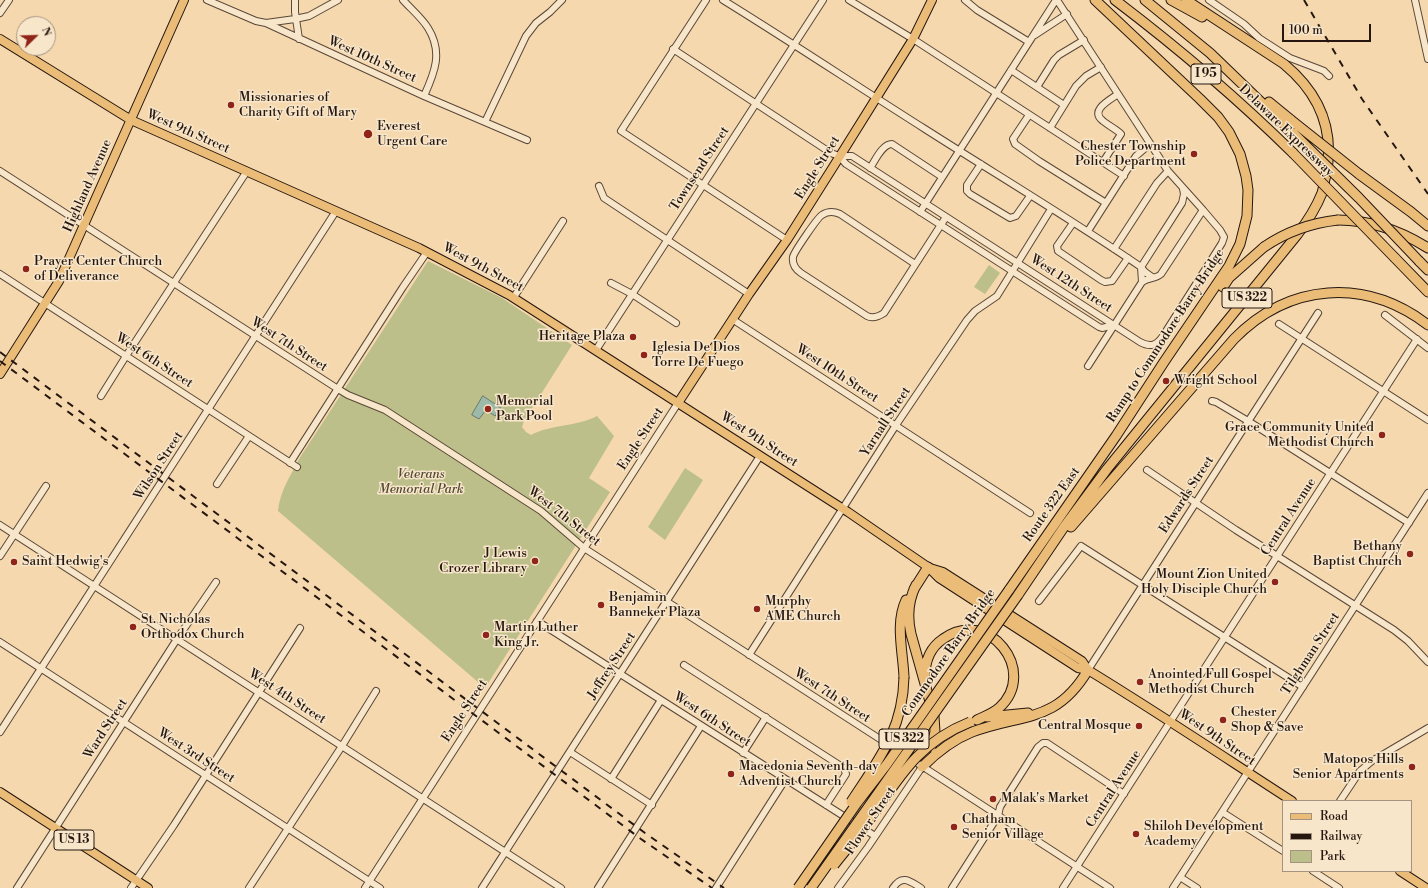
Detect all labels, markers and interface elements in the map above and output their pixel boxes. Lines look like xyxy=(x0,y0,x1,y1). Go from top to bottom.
north arrow xyxy=(16,16,56,56)
scale bar xyxy=(1284,16,1373,42)
text: 100 m xyxy=(1289,23,1323,38)
text: N xyxy=(38,25,54,38)
street label: West 10th Street xyxy=(325,34,419,86)
road number: I 95 xyxy=(1191,64,1221,84)
street label: Delaware Expressway xyxy=(1235,82,1337,180)
place label: Missionaries of Charity Gift of Mary xyxy=(239,90,357,121)
marker: Missionaries of Charity Gift of Mary xyxy=(226,100,236,110)
street label: West 9th Street xyxy=(144,107,232,157)
place label: Everest Urgent Care xyxy=(377,119,448,150)
street label: Townsend Street xyxy=(667,124,733,214)
marker: Everest Urgent Care xyxy=(362,128,374,140)
street label: Engle Street xyxy=(792,133,844,203)
street label: Highland Avenue xyxy=(60,137,116,235)
place label: Chester Township Police Department xyxy=(1075,139,1186,170)
marker: Chester Township Police Department xyxy=(1189,149,1199,159)
street label: West 9th Street xyxy=(440,240,526,296)
street label: Ramp to Commodore Barry Bridge xyxy=(1104,246,1228,426)
street label: West 12th Street xyxy=(1027,252,1115,316)
place label: Prayer Center Church of Deliverance xyxy=(34,254,162,285)
marker: Prayer Center Church of Deliverance xyxy=(21,264,31,274)
road number: US 322 xyxy=(1222,288,1272,308)
street label: West 7th Street xyxy=(248,315,330,375)
place label: Heritage Plaza xyxy=(539,329,625,345)
street label: West 6th Street xyxy=(112,330,196,392)
marker: Heritage Plaza xyxy=(628,332,638,342)
place label: Iglesia De Dios Torre De Fuego xyxy=(652,340,744,371)
street label: West 10th Street xyxy=(793,342,881,406)
marker: Iglesia De Dios Torre De Fuego xyxy=(639,350,649,360)
place label: Wright School xyxy=(1174,373,1257,389)
marker: Wright School xyxy=(1161,376,1171,386)
street label: Yarnall Street xyxy=(858,384,914,460)
place label: Memorial Park Pool xyxy=(496,394,553,425)
marker: Memorial Park Pool xyxy=(483,404,493,414)
street label: Engle Street xyxy=(615,405,667,473)
street label: West 9th Street xyxy=(717,409,801,471)
place label: Grace Community United Methodist Church xyxy=(1225,420,1374,451)
street label: Wilson Street xyxy=(131,429,187,503)
marker: Grace Community United Methodist Church xyxy=(1377,430,1387,440)
street label: Edwards Street xyxy=(1156,454,1218,536)
street label: Route 322 East xyxy=(1020,464,1084,546)
park label: Veterans Memorial Park xyxy=(378,467,464,498)
street label: Central Avenue xyxy=(1258,475,1320,559)
street label: West 7th Street xyxy=(525,484,603,550)
place label: Bethany Baptist Church xyxy=(1313,539,1402,570)
place label: J Lewis Crozer Library xyxy=(439,546,527,577)
marker: Bethany Baptist Church xyxy=(1405,549,1415,559)
place label: Saint Hedwig's xyxy=(22,554,108,570)
marker: J Lewis Crozer Library xyxy=(530,556,540,566)
marker: Saint Hedwig's xyxy=(9,557,19,567)
place label: Mount Zion United Holy Disciple Church xyxy=(1141,567,1267,598)
marker: Mount Zion United Holy Disciple Church xyxy=(1270,577,1280,587)
street label: Commodore Barry Bridge xyxy=(899,586,999,720)
place label: Benjamin Banneker Plaza xyxy=(609,590,700,621)
place label: Murphy AME Church xyxy=(765,594,841,625)
marker: Benjamin Banneker Plaza xyxy=(596,600,606,610)
marker: Murphy AME Church xyxy=(752,604,762,614)
street label: Tilghman Street xyxy=(1278,610,1344,698)
place label: St. Nicholas Orthodox Church xyxy=(141,612,244,643)
place label: Martin Luther King Jr. xyxy=(494,620,578,651)
marker: St. Nicholas Orthodox Church xyxy=(128,622,138,632)
marker: Martin Luther King Jr. xyxy=(481,630,491,640)
street label: Jeffrey Street xyxy=(585,630,639,702)
street label: West 4th Street xyxy=(246,666,328,728)
street label: West 7th Street xyxy=(791,666,873,726)
place label: Anointed Full Gospel Methodist Church xyxy=(1148,667,1272,698)
street label: Engle Street xyxy=(439,677,491,745)
marker: Anointed Full Gospel Methodist Church xyxy=(1135,677,1145,687)
street label: West 6th Street xyxy=(670,689,754,751)
street label: Ward Street xyxy=(81,696,131,762)
place label: Chester Shop & Save xyxy=(1231,705,1304,736)
street label: West 9th Street xyxy=(1176,707,1258,769)
marker: Chester Shop & Save xyxy=(1218,715,1228,725)
place label: Central Mosque xyxy=(1038,718,1131,734)
marker: Central Mosque xyxy=(1134,721,1144,731)
street label: West 3rd Street xyxy=(155,725,237,787)
road number: US 322 xyxy=(879,729,929,749)
street label: Central Avenue xyxy=(1083,747,1145,831)
place label: Matopos Hills Senior Apartments xyxy=(1293,752,1404,783)
place label: Macedonia Seventh-day Adventist Church xyxy=(739,759,879,790)
marker: Matopos Hills Senior Apartments xyxy=(1407,762,1417,772)
marker: Macedonia Seventh-day Adventist Church xyxy=(726,769,736,779)
street label: Flower Street xyxy=(843,784,899,858)
place label: Malak's Market xyxy=(1001,791,1089,807)
marker: Malak's Market xyxy=(988,794,998,804)
legend xyxy=(1282,800,1412,872)
text: Road xyxy=(1320,809,1348,824)
place label: Chatham Senior Village xyxy=(962,812,1044,843)
place label: Shiloh Development Academy xyxy=(1144,819,1263,850)
marker: Chatham Senior Village xyxy=(949,822,959,832)
marker: Shiloh Development Academy xyxy=(1131,829,1141,839)
text: Railway xyxy=(1320,829,1362,844)
road number: US 13 xyxy=(54,830,94,850)
text: Park xyxy=(1320,849,1345,864)

